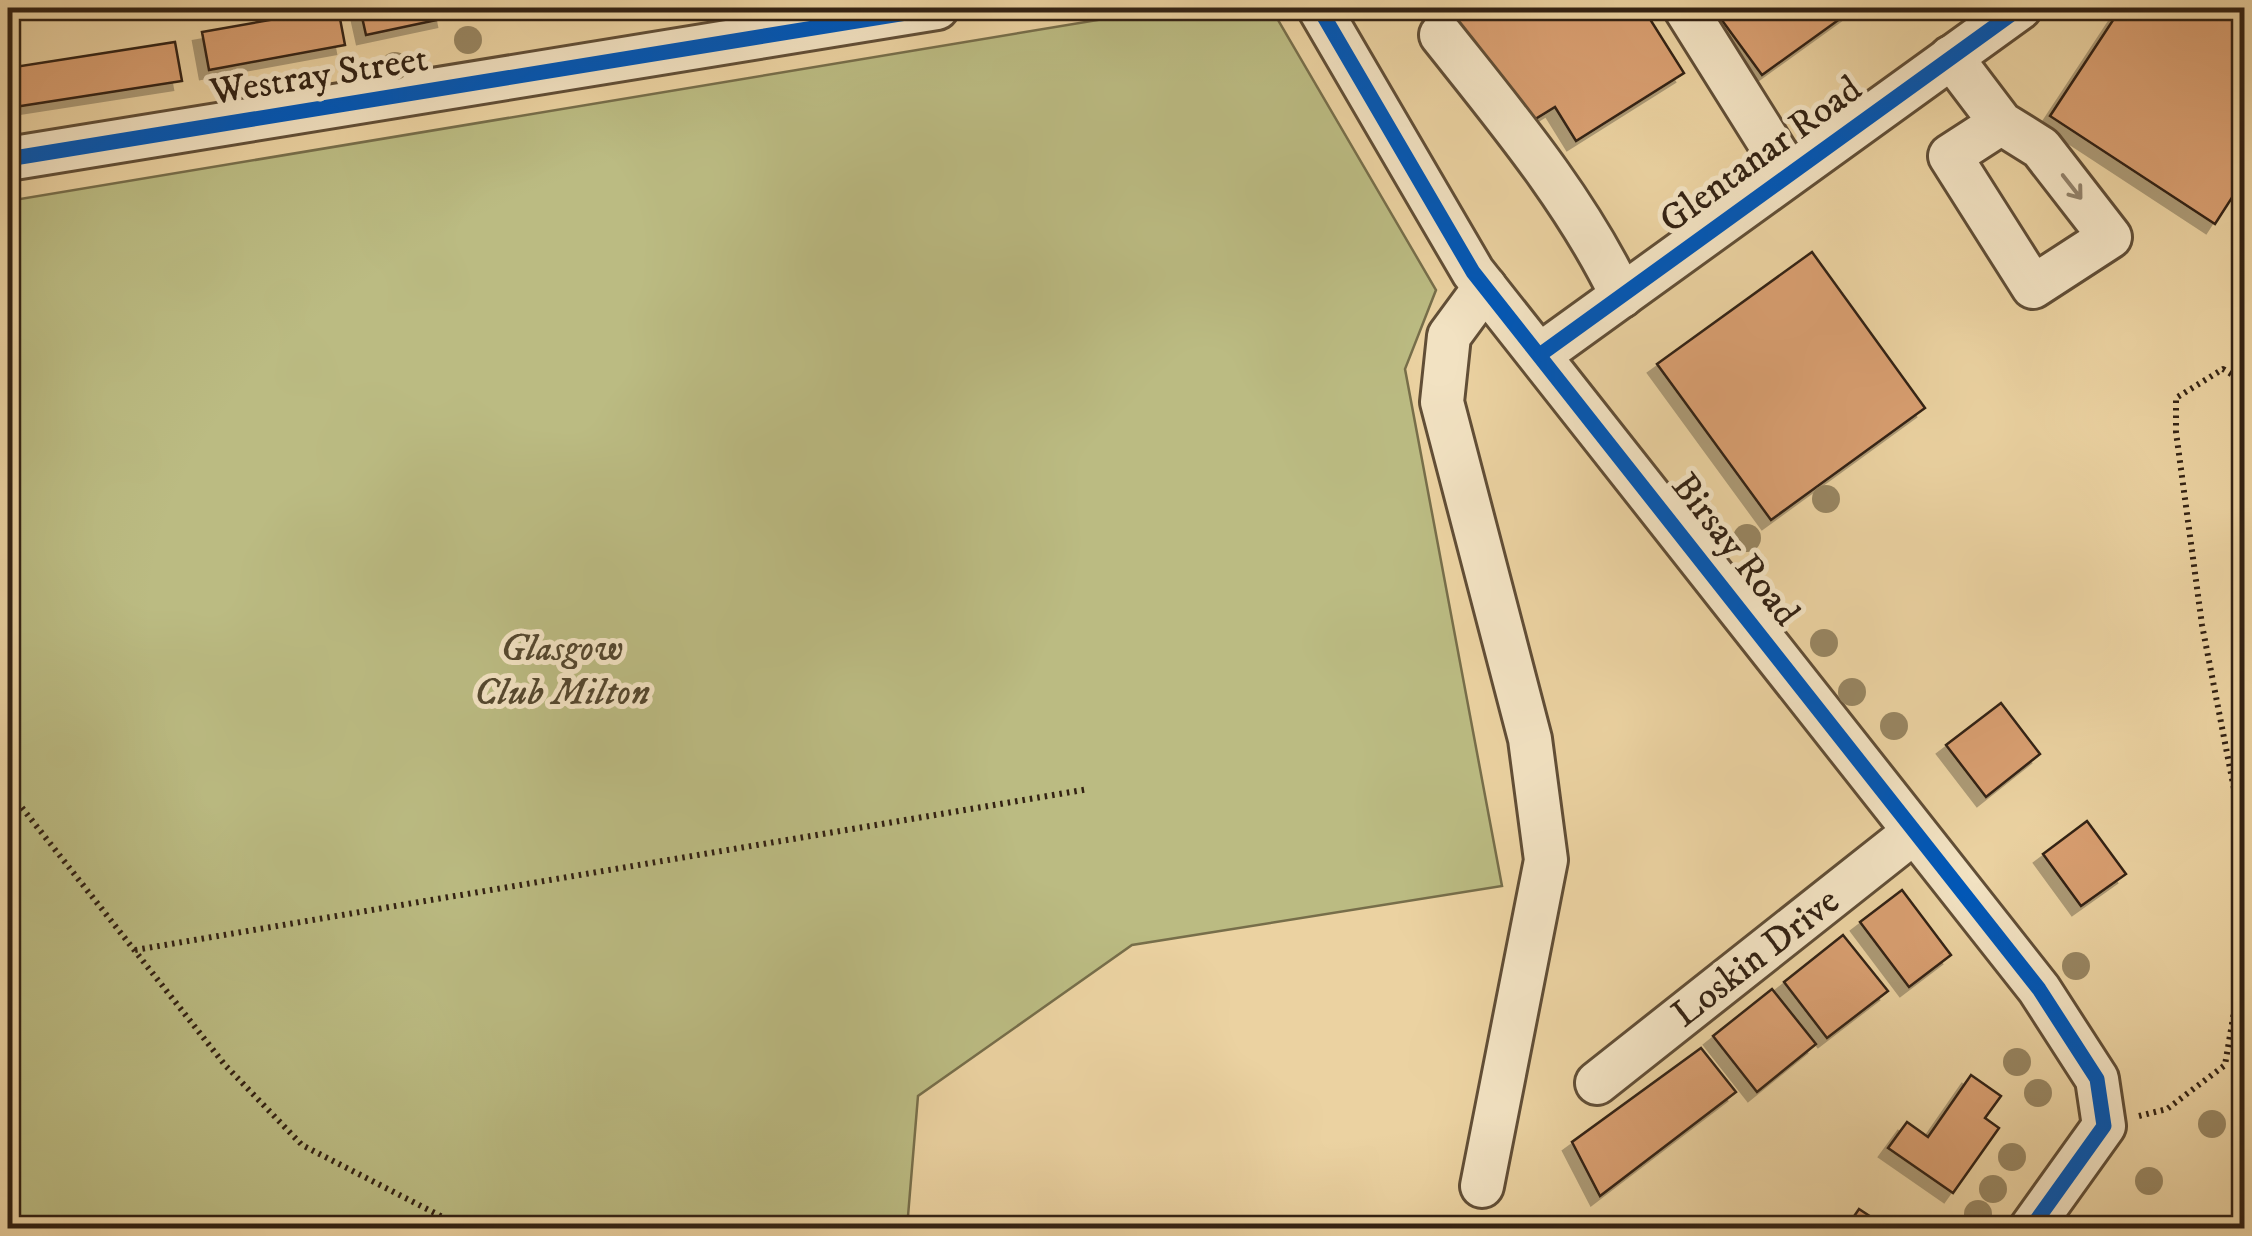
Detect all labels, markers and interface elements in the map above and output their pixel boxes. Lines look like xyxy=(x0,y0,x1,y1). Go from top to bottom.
street label: Westray Street xyxy=(206,35,431,117)
street label: Glentanar Road xyxy=(1650,65,1872,245)
one-way arrow xyxy=(2061,173,2082,200)
street label: Birsay Road xyxy=(1660,464,1810,636)
park label: Glasgow Club Milton xyxy=(474,625,650,717)
street label: Loskin Drive xyxy=(1663,878,1849,1038)

